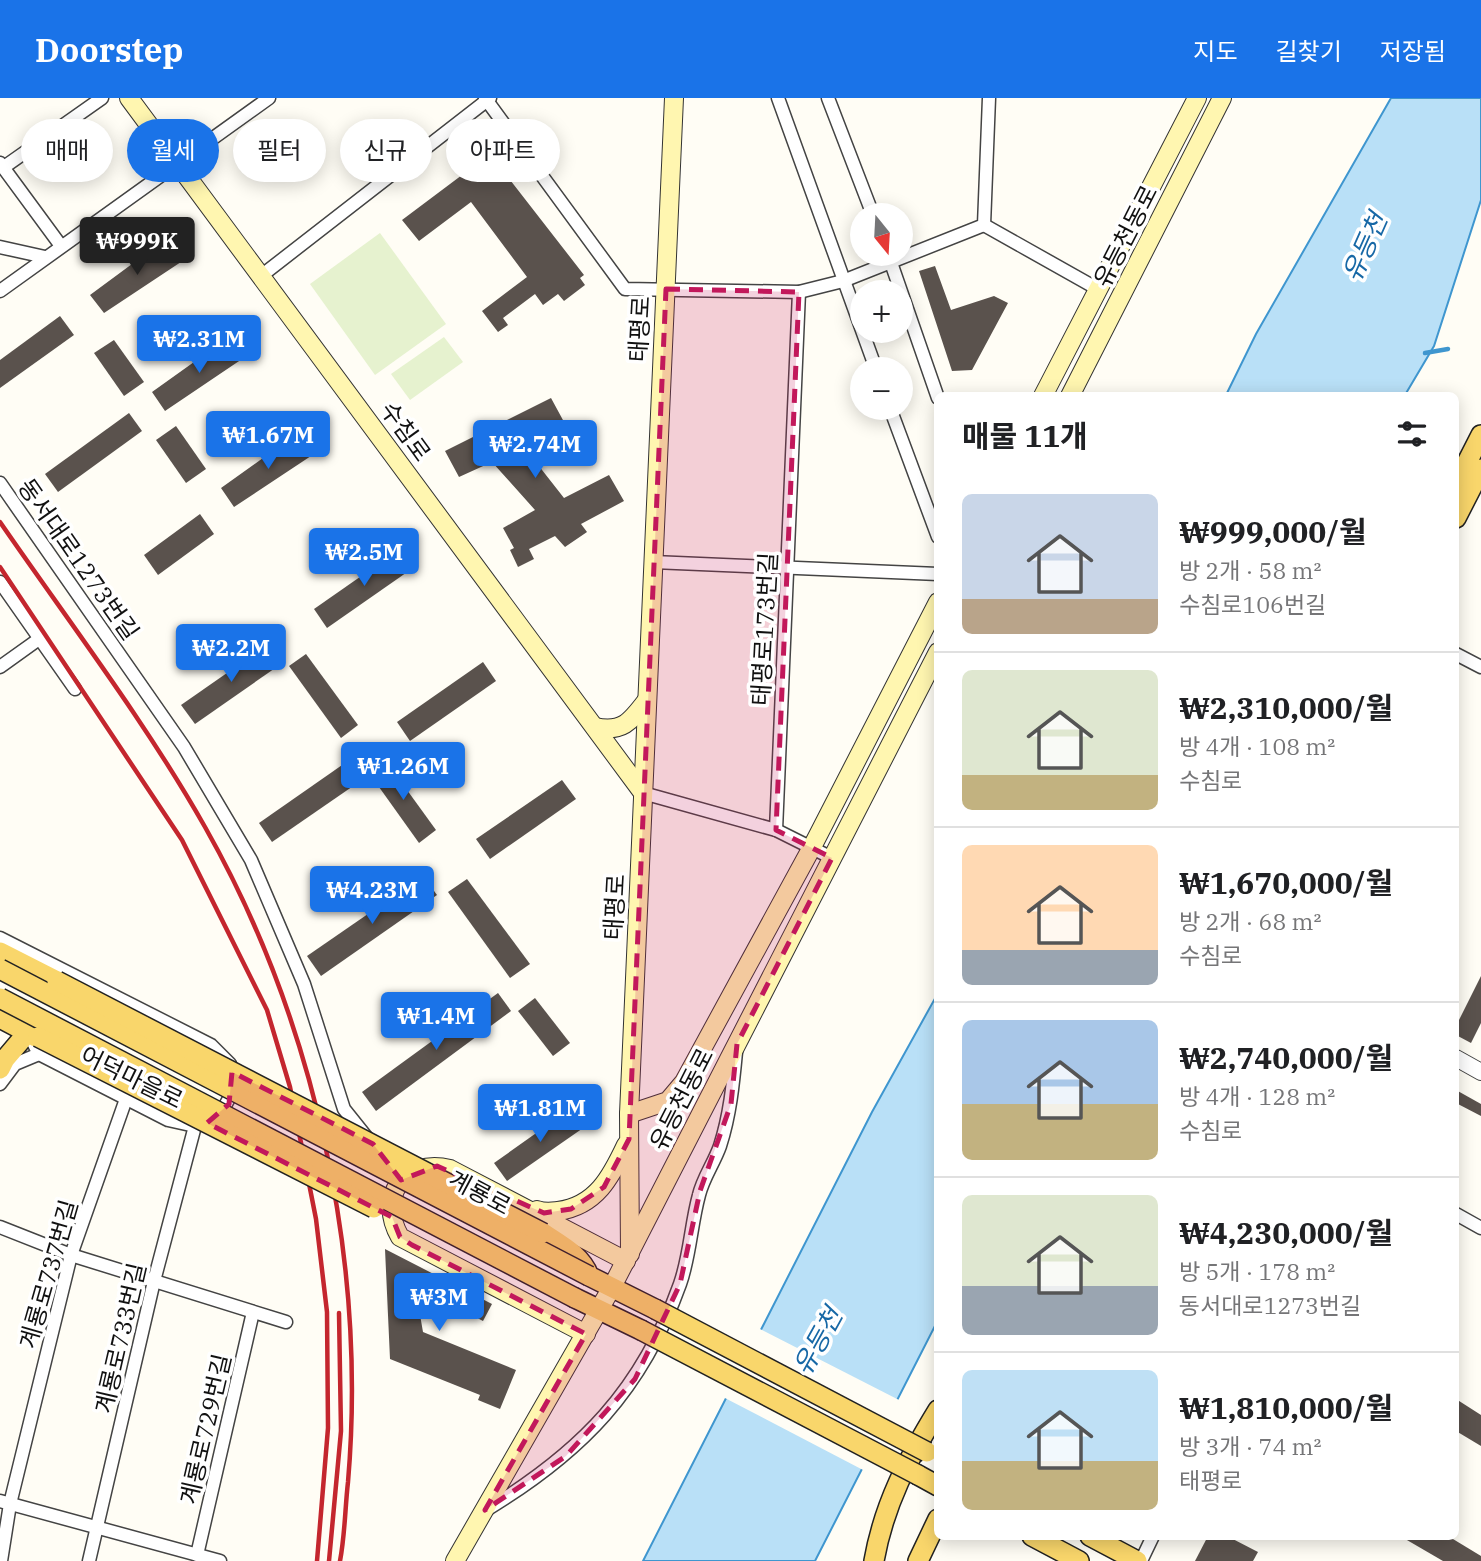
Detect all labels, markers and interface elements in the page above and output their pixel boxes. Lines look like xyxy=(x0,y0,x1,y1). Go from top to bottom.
text: Doorstep xyxy=(35,28,183,71)
text: 지도 xyxy=(1193,35,1238,67)
text: 길찾기 xyxy=(1276,35,1342,67)
text: 저장됨 xyxy=(1380,35,1446,67)
chip: 매매 xyxy=(21,119,113,182)
chip: 월세 xyxy=(127,119,219,182)
chip: 필터 xyxy=(233,119,326,182)
chip: 신규 xyxy=(340,119,432,182)
chip: 아파트 xyxy=(446,119,560,182)
street label: 유등천동로 xyxy=(1086,180,1164,292)
north arrow xyxy=(850,203,914,266)
map controls xyxy=(850,203,913,420)
water label: 유등천 xyxy=(1334,204,1395,287)
pin: ₩999K xyxy=(88,218,186,277)
text: ₩999K xyxy=(96,225,178,255)
button: + xyxy=(850,280,913,343)
street label: 태평로 xyxy=(621,295,657,363)
pin: ₩2.31M xyxy=(142,316,256,375)
text: ₩2.31M xyxy=(153,323,245,353)
button: − xyxy=(850,357,913,420)
street label: 수침로 xyxy=(374,395,438,467)
pin: ₩1.67M xyxy=(211,412,325,471)
icon: filters xyxy=(1393,415,1431,453)
text: 매물 11개 xyxy=(962,416,1088,455)
text: ₩1.67M xyxy=(222,419,314,449)
pin: ₩2.74M xyxy=(478,420,592,480)
text: ₩2.74M xyxy=(489,428,581,458)
street label: 동서대로1273번길 xyxy=(11,472,147,646)
text: ₩999,000/월 xyxy=(1179,512,1367,551)
icon: home xyxy=(1018,522,1102,606)
pin: ₩2.5M xyxy=(315,528,413,588)
text: ₩2.5M xyxy=(325,536,403,566)
street label: 태평로173번길 xyxy=(744,551,784,707)
text: 방 2개 · 58 m² xyxy=(1179,555,1321,585)
text: 수침로106번길 xyxy=(1179,589,1326,619)
pin: ₩2.2M xyxy=(182,624,280,684)
text: ₩2.2M xyxy=(192,632,270,662)
text: ₩2,310,000/월 xyxy=(1179,688,1393,727)
icon: home xyxy=(1018,698,1102,782)
text: 방 4개 · 108 m² xyxy=(1179,731,1335,761)
pin: ₩1.26M xyxy=(346,742,460,802)
text: ₩1.26M xyxy=(357,750,449,780)
text: 수침로 xyxy=(1179,765,1242,795)
text: ₩1,670,000/월 xyxy=(1179,863,1393,902)
pin: ₩4.23M xyxy=(315,866,429,926)
street label: 태평로 xyxy=(596,873,632,941)
icon: home xyxy=(1018,873,1102,957)
text: ₩4.23M xyxy=(326,874,418,904)
text: 방 2개 · 68 m² xyxy=(1179,906,1321,936)
text: 수침로 xyxy=(1179,940,1242,970)
pin: ₩1.4M xyxy=(387,992,485,1052)
text: ₩1.4M xyxy=(397,1000,475,1030)
street label: 어덕마을로 xyxy=(75,1038,189,1116)
text: ₩2,740,000/월 xyxy=(1179,1038,1393,1077)
street label: 유등천동로 xyxy=(642,1043,720,1155)
icon: home xyxy=(1018,1048,1102,1132)
text: 방 4개 · 128 m² xyxy=(1179,1081,1335,1111)
pin: ₩1.81M xyxy=(483,1084,597,1144)
text: ₩1.81M xyxy=(494,1092,586,1122)
text: 수침로 xyxy=(1179,1115,1242,1145)
street label: 계룡로 xyxy=(443,1162,517,1222)
street label: 계룡로737번길 xyxy=(11,1196,85,1352)
text: ₩4,230,000/월 xyxy=(1179,1213,1393,1252)
icon: home xyxy=(1018,1223,1102,1307)
text: 방 5개 · 178 m² xyxy=(1179,1256,1335,1286)
street label: 계룡로733번길 xyxy=(87,1260,153,1416)
pin: ₩3M xyxy=(405,1274,473,1333)
text: ₩3M xyxy=(410,1281,468,1311)
text: 동서대로1273번길 xyxy=(1179,1290,1361,1320)
water label: 유등천 xyxy=(785,1299,851,1381)
street label: 계룡로729번길 xyxy=(172,1351,238,1507)
text: ₩1,810,000/월 xyxy=(1179,1388,1393,1427)
icon: home xyxy=(1018,1398,1102,1482)
text: 방 3개 · 74 m² xyxy=(1179,1431,1321,1461)
text: 태평로 xyxy=(1179,1465,1242,1495)

